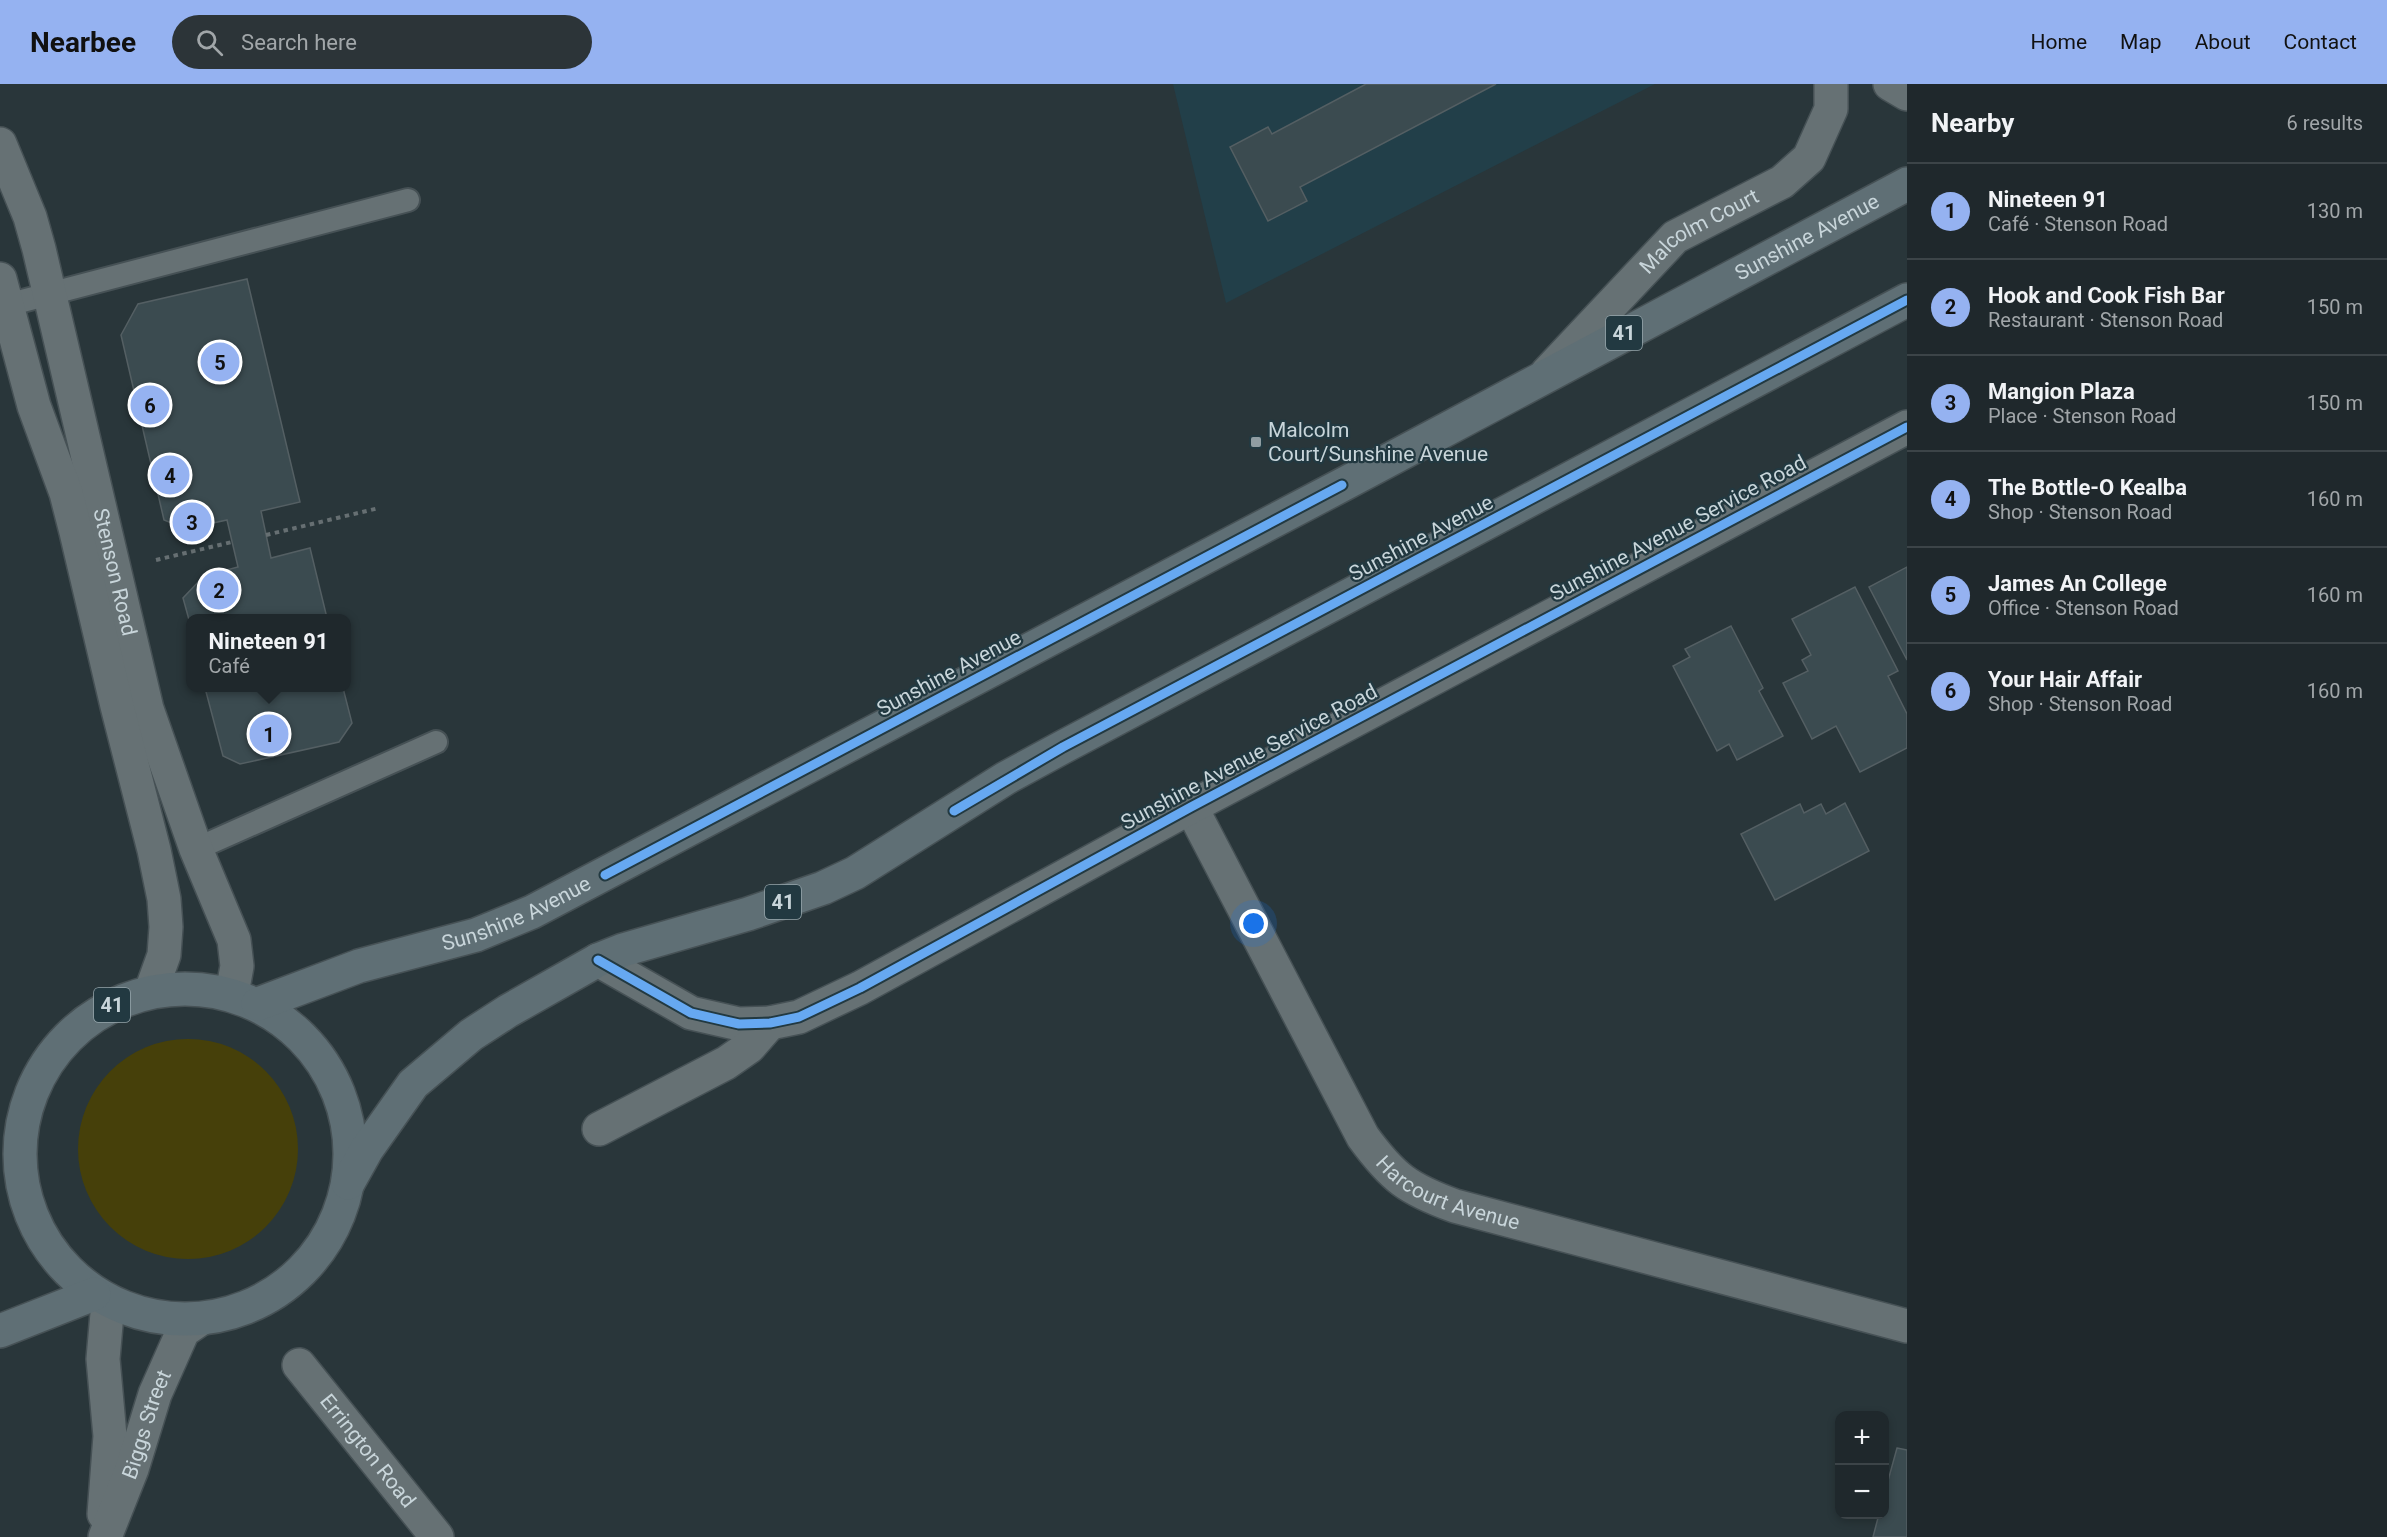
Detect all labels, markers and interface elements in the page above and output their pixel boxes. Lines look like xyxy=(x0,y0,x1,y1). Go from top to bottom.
search box xyxy=(172,15,592,69)
text: Nearbee xyxy=(30,26,136,59)
icon: search xyxy=(193,26,226,59)
text: Search here xyxy=(241,30,357,55)
text: Home xyxy=(2031,30,2087,54)
text: Map xyxy=(2120,30,2162,54)
text: About xyxy=(2195,30,2251,54)
text: Contact xyxy=(2284,30,2357,54)
text: Nearby xyxy=(1931,108,2014,138)
text: 6 results xyxy=(2287,111,2363,135)
street label: Malcolm Court xyxy=(1635,184,1763,279)
text: Nineteen 91 xyxy=(1988,187,2108,212)
street label: Sunshine Avenue xyxy=(1731,189,1883,285)
text: 1 xyxy=(1945,199,1956,223)
text: 130 m xyxy=(2307,199,2363,223)
text: Café · Stenson Road xyxy=(1988,212,2168,236)
text: Hook and Cook Fish Bar xyxy=(1988,283,2225,308)
text: 2 xyxy=(1945,295,1956,319)
text: 150 m xyxy=(2307,295,2363,319)
text: Restaurant · Stenson Road xyxy=(1988,308,2223,332)
road number: 41 xyxy=(1606,316,1642,350)
pin: 5 xyxy=(200,340,240,384)
text: Mangion Plaza xyxy=(1988,379,2135,404)
pin: 6 xyxy=(130,382,170,428)
text: 3 xyxy=(1945,391,1956,415)
text: 150 m xyxy=(2307,391,2363,415)
text: Place · Stenson Road xyxy=(1988,404,2176,428)
place label: Malcolm Court/Sunshine Avenue xyxy=(1268,418,1488,466)
marker: Malcolm Court/Sunshine Avenue xyxy=(1249,435,1263,449)
street label: Sunshine Avenue Service Road xyxy=(1546,450,1810,606)
pin: 4 xyxy=(150,452,190,498)
text: The Bottle-O Kealba xyxy=(1988,475,2187,500)
text: 4 xyxy=(1945,487,1956,511)
text: 160 m xyxy=(2307,487,2363,511)
street label: Sunshine Avenue xyxy=(1345,490,1497,586)
pin: 3 xyxy=(172,500,212,544)
text: Shop · Stenson Road xyxy=(1988,500,2172,524)
street label: Stenson Road xyxy=(88,506,141,638)
pin: 2 xyxy=(200,568,238,612)
text: James An College xyxy=(1988,571,2167,596)
text: 5 xyxy=(1945,583,1956,607)
text: 160 m xyxy=(2307,583,2363,607)
text: Office · Stenson Road xyxy=(1988,596,2179,620)
popup xyxy=(186,614,351,692)
street label: Sunshine Avenue xyxy=(873,625,1025,721)
text: Nineteen 91 xyxy=(209,629,328,654)
text: Café xyxy=(209,654,250,678)
text: Your Hair Affair xyxy=(1988,667,2142,692)
street label: Sunshine Avenue Service Road xyxy=(1117,679,1381,835)
text: 6 xyxy=(1945,679,1956,703)
text: 160 m xyxy=(2307,679,2363,703)
text: Shop · Stenson Road xyxy=(1988,692,2172,716)
pin: 1 xyxy=(250,712,288,756)
street label: Sunshine Avenue xyxy=(439,871,595,956)
road number: 41 xyxy=(765,885,801,919)
your location xyxy=(1239,909,1268,938)
road number: 41 xyxy=(94,988,130,1022)
street label: Harcourt Avenue xyxy=(1371,1151,1522,1235)
street label: Biggs Street xyxy=(117,1366,176,1483)
street label: Errington Road xyxy=(315,1389,421,1512)
map controls xyxy=(1835,1411,1889,1519)
button: + xyxy=(1835,1411,1889,1465)
button: − xyxy=(1835,1465,1889,1519)

